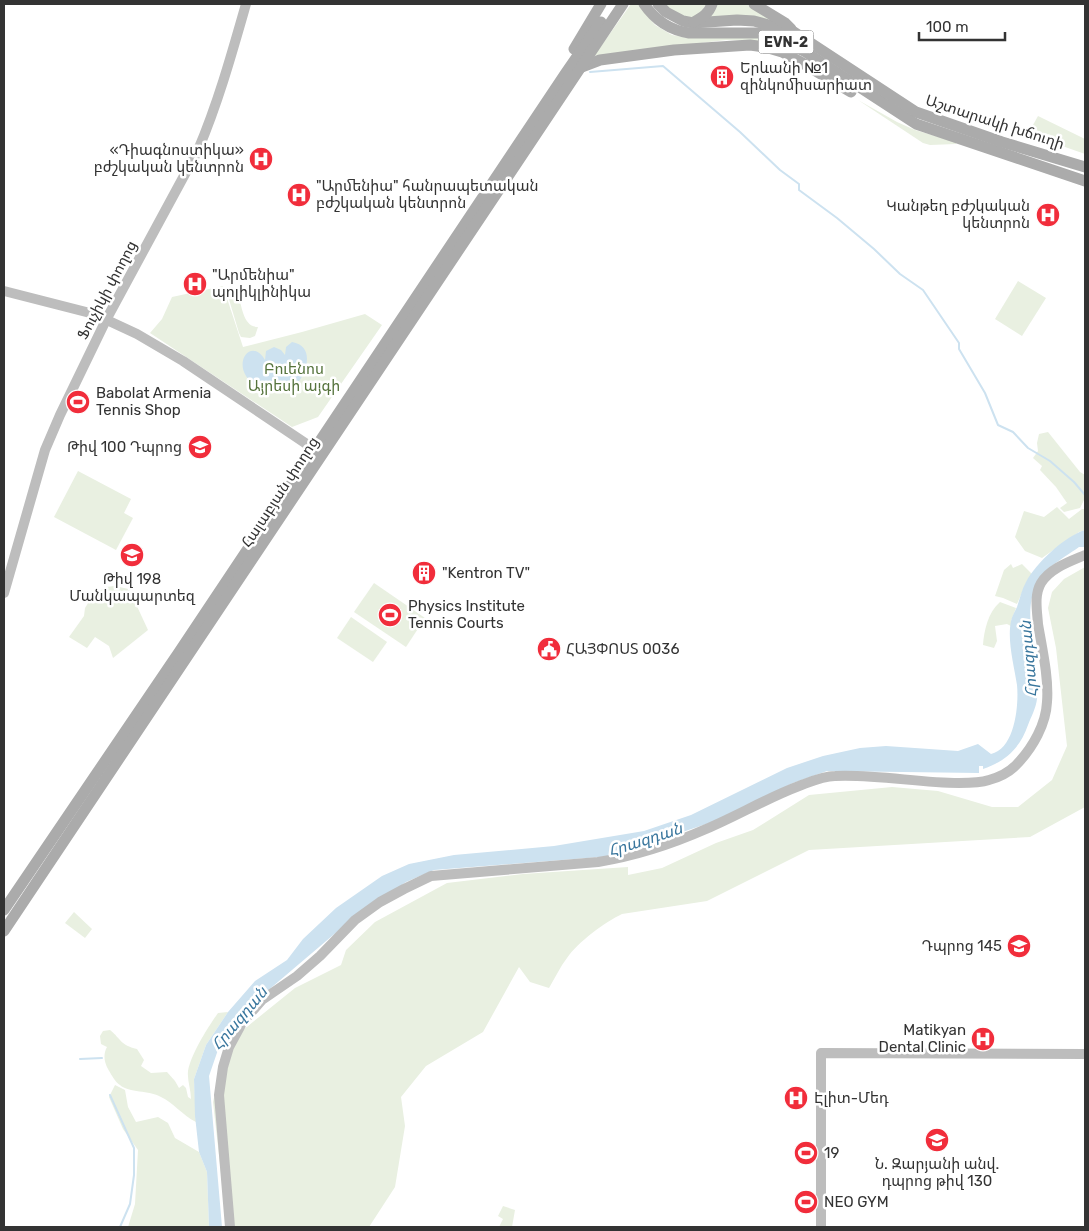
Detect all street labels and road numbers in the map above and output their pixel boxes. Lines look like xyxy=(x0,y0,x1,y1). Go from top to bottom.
road number: EVN-2 xyxy=(758,31,814,54)
street label: Աշտարակի խճուղի xyxy=(923,91,1067,153)
street label: Ֆուչիկի փողոց xyxy=(73,238,141,342)
street label: Հալաբյան փողոց xyxy=(238,433,322,551)

